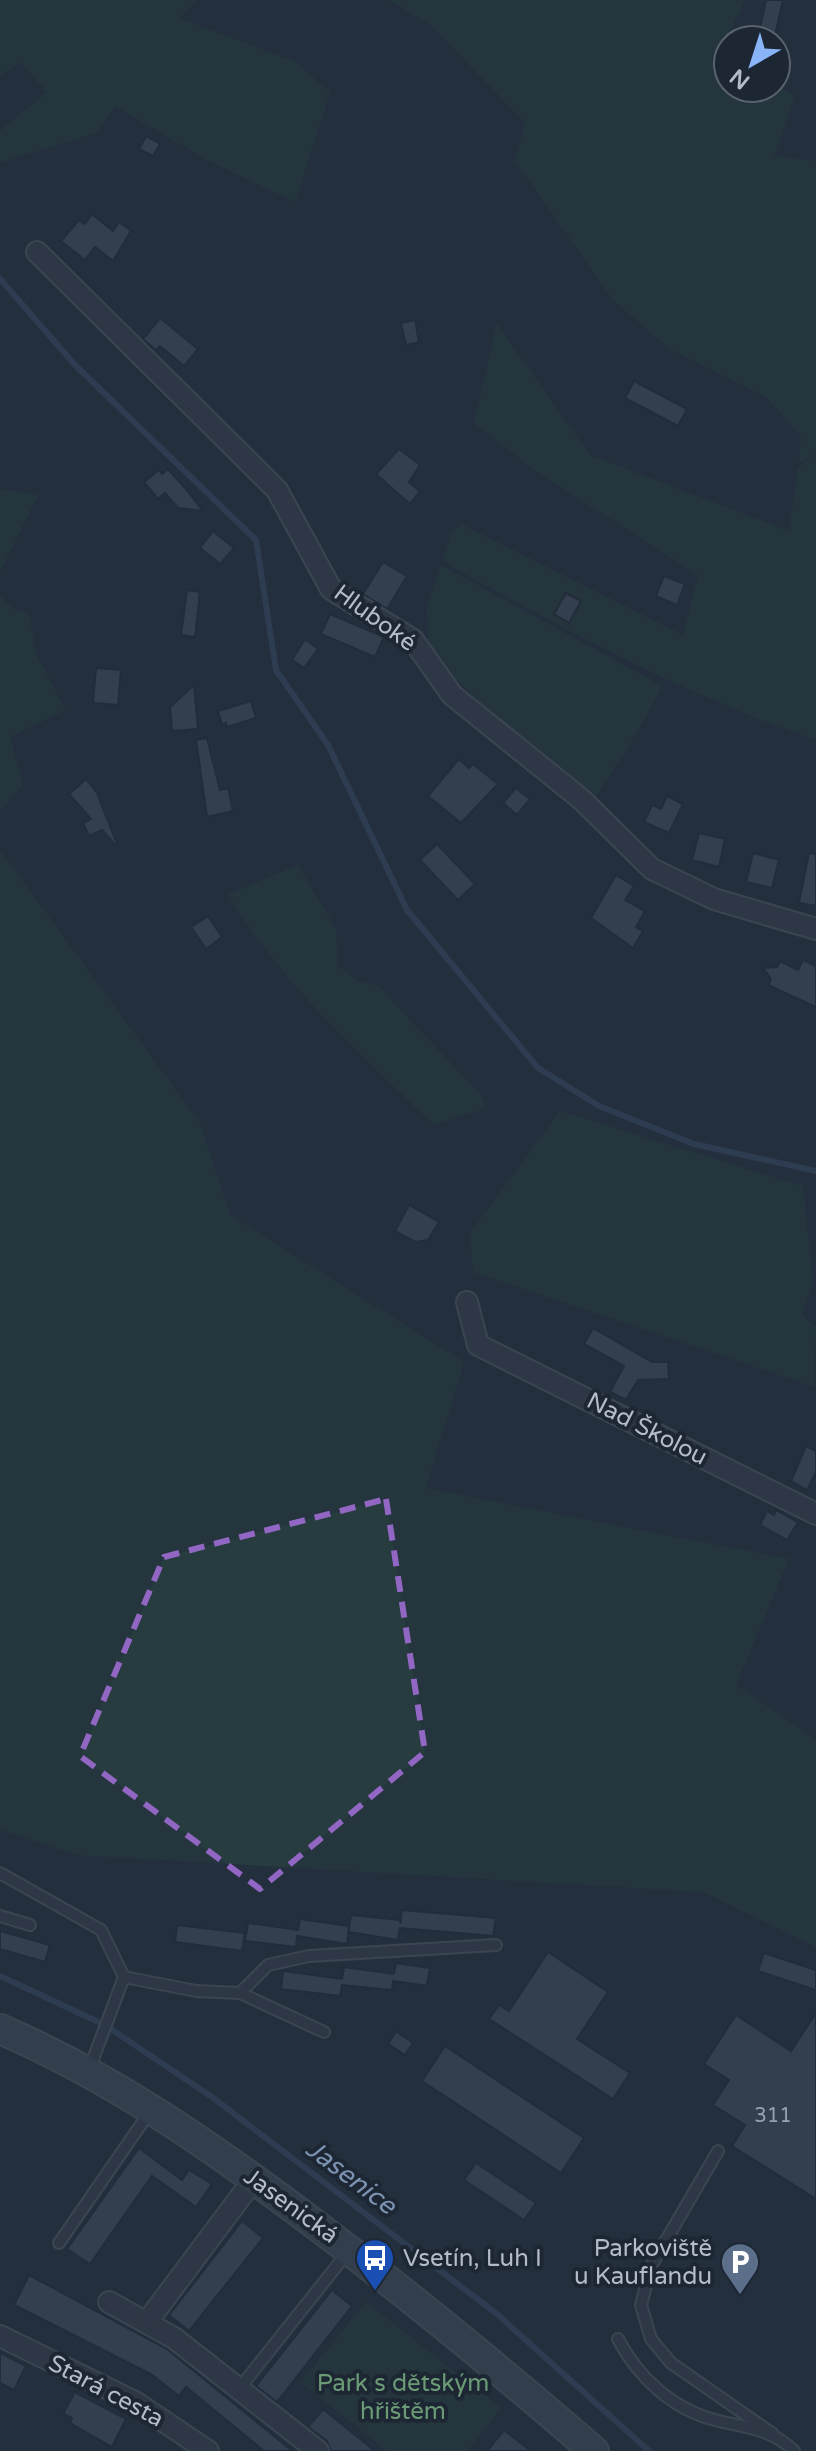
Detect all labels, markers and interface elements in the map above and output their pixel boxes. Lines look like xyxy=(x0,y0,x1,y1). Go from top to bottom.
north arrow xyxy=(712,24,792,104)
text: N xyxy=(725,63,755,94)
street label: Hluboké xyxy=(328,578,422,658)
street label: Nad Školou xyxy=(582,1386,712,1472)
house number: 311 xyxy=(754,2104,792,2128)
water label: Jasenice xyxy=(300,2133,403,2222)
street label: Jasenická xyxy=(238,2162,344,2250)
place label: Parkoviště u Kauflandu xyxy=(574,2234,712,2291)
bus stop icon: Vsetín, Luh I xyxy=(354,2237,396,2292)
parking icon: Parkoviště u Kauflandu xyxy=(719,2241,761,2296)
place label: Vsetín, Luh I xyxy=(403,2244,542,2273)
street label: Stará cesta xyxy=(43,2349,169,2433)
park label: Park s dětským hřištěm xyxy=(317,2369,489,2426)

